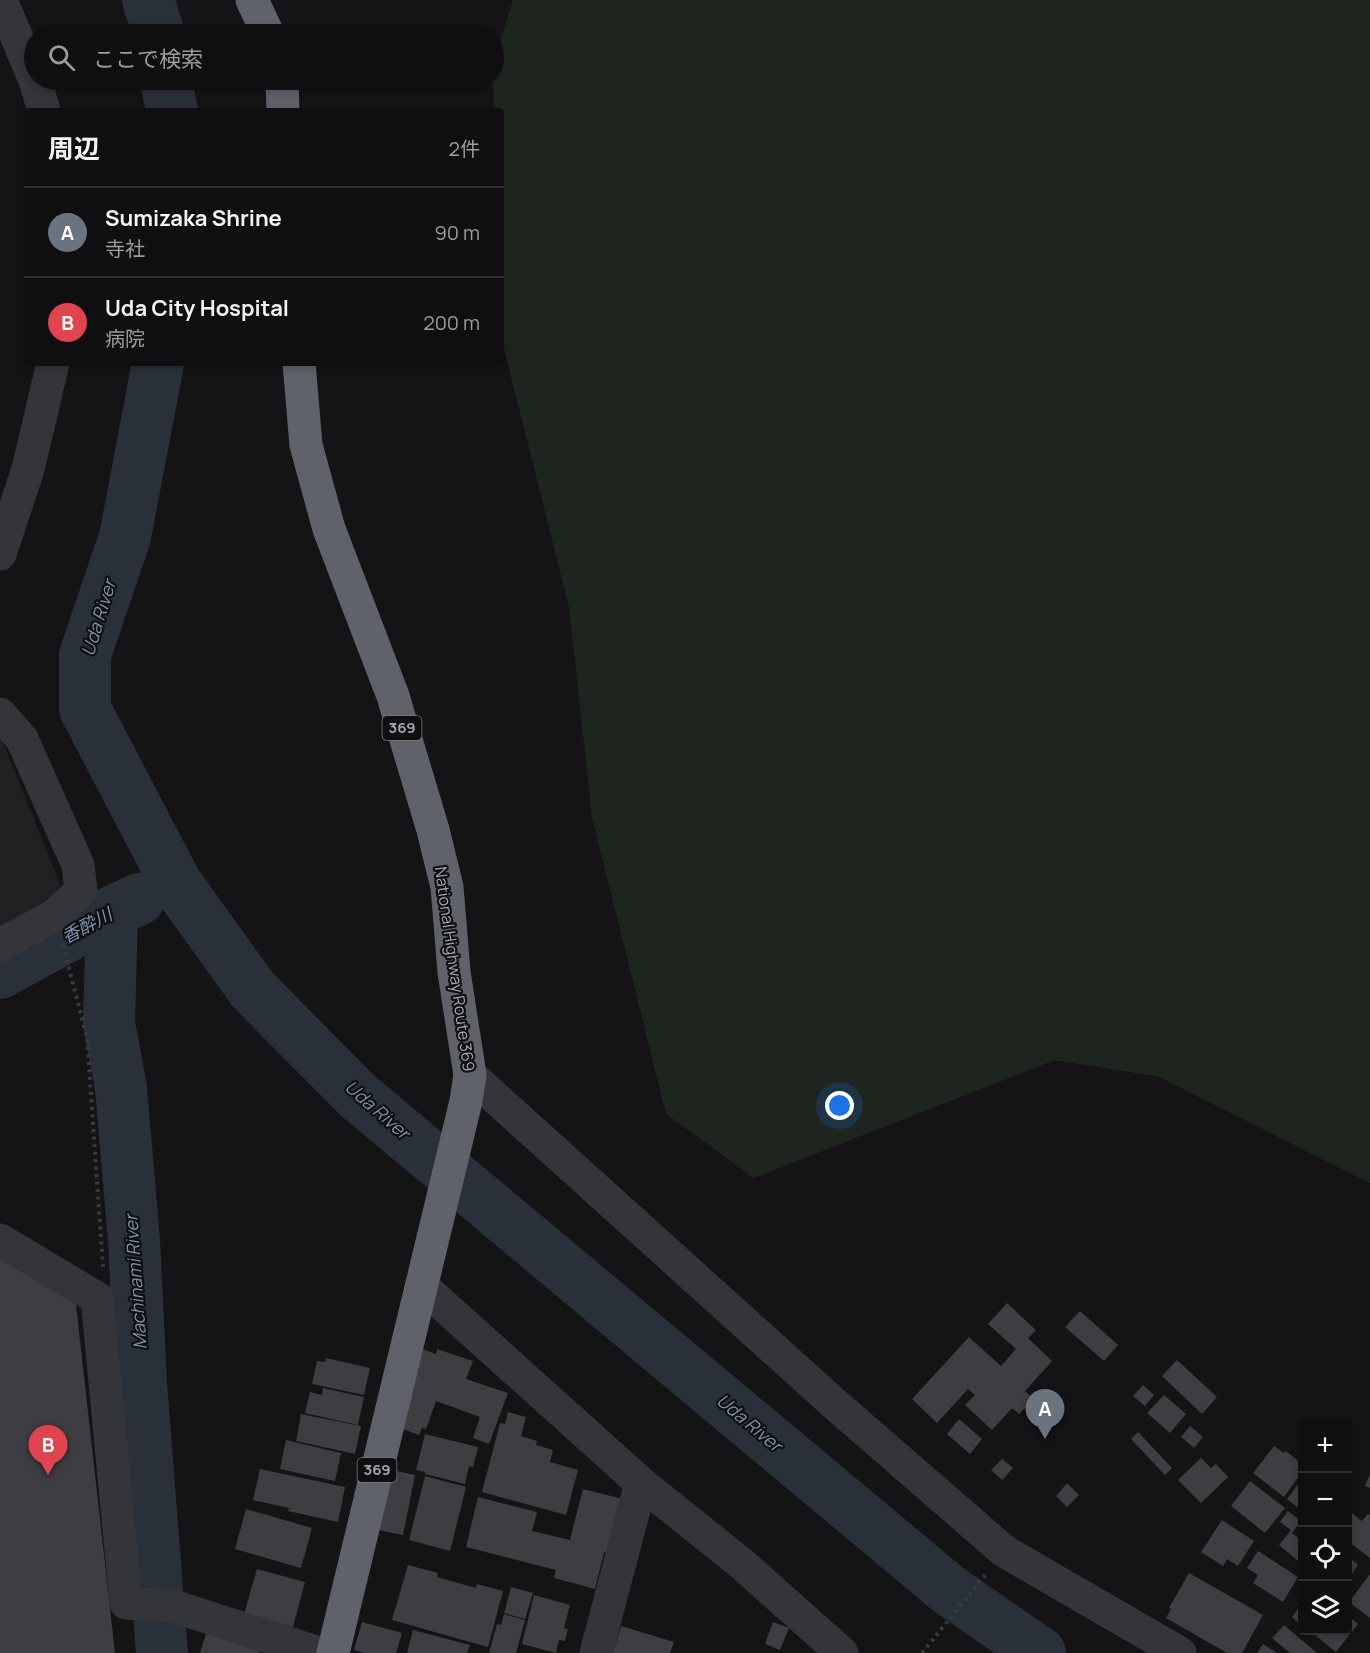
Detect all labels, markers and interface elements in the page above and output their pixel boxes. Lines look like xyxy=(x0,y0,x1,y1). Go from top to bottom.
search box xyxy=(24,24,504,90)
icon: search xyxy=(45,41,78,74)
text: ここで検索 xyxy=(93,44,203,74)
text: 周辺 xyxy=(48,130,100,166)
text: 2件 xyxy=(449,135,480,162)
text: Sumizaka Shrine xyxy=(105,203,282,233)
text: A xyxy=(61,219,74,246)
text: 90 m xyxy=(434,219,480,246)
text: 寺社 xyxy=(105,235,145,262)
text: Uda City Hospital xyxy=(105,293,289,323)
text: B xyxy=(61,309,74,336)
text: 200 m xyxy=(423,309,480,336)
text: 病院 xyxy=(105,325,145,352)
water label: Uda River xyxy=(75,574,122,659)
road number: 369 xyxy=(382,716,422,740)
street label: National Highway Route 369 xyxy=(430,865,480,1073)
water label: 香酔川 xyxy=(57,901,118,948)
water label: Uda River xyxy=(340,1075,417,1146)
your location xyxy=(825,1091,854,1120)
water label: Machinami River xyxy=(118,1211,152,1350)
water label: Uda River xyxy=(712,1388,789,1458)
pin: A xyxy=(1026,1390,1064,1439)
map controls xyxy=(1298,1419,1352,1635)
button: + xyxy=(1298,1419,1352,1473)
pin: B xyxy=(28,1426,68,1475)
road number: 369 xyxy=(358,1458,397,1482)
button: − xyxy=(1298,1473,1352,1527)
button: locate xyxy=(1298,1527,1352,1581)
button: layers xyxy=(1298,1581,1352,1635)

